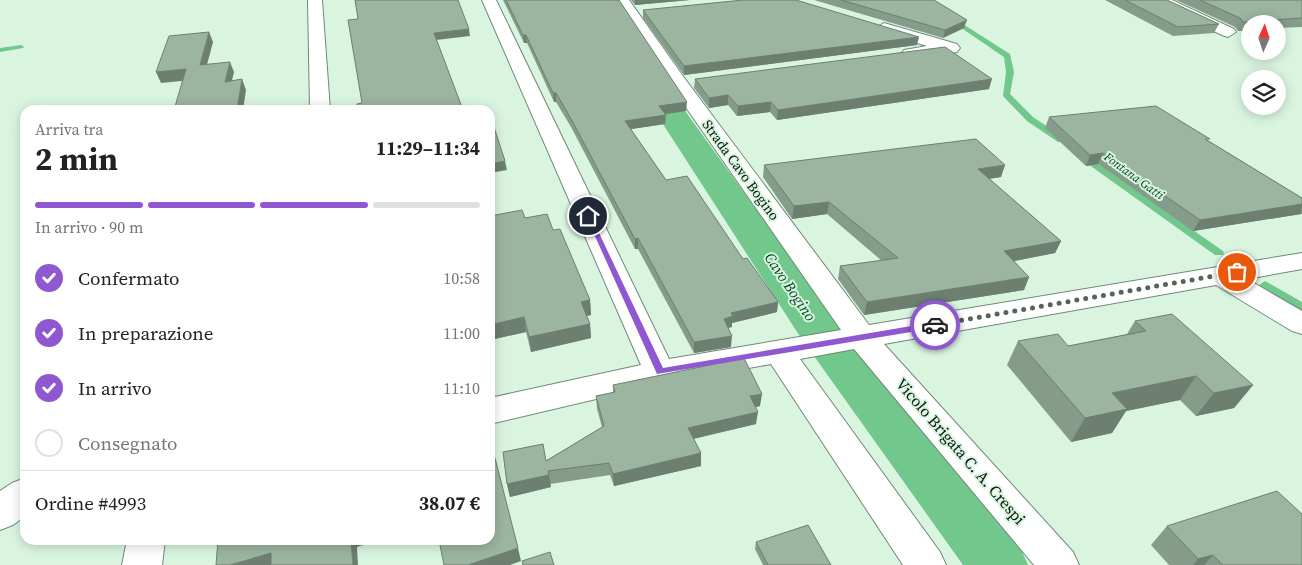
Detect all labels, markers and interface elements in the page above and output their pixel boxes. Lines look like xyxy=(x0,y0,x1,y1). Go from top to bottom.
north arrow xyxy=(1241,15,1286,60)
map controls xyxy=(1241,15,1286,115)
button: layers xyxy=(1241,70,1286,115)
street label: Strada Cavo Bogino xyxy=(698,116,785,225)
text: Arriva tra xyxy=(35,118,103,140)
text: 11:29–11:34 xyxy=(376,135,480,161)
text: 2 min xyxy=(35,137,118,181)
water label: Fontana Gatti xyxy=(1100,148,1167,203)
pin xyxy=(567,195,609,237)
icon: home xyxy=(574,202,602,230)
text: In arrivo · 90 m xyxy=(35,216,143,238)
water label: Cavo Bogino xyxy=(760,248,821,325)
pin xyxy=(1216,251,1258,293)
icon: bag xyxy=(1223,258,1251,286)
icon: check xyxy=(35,264,63,292)
text: Confermato xyxy=(78,265,180,291)
text: 10:58 xyxy=(443,267,480,289)
courier xyxy=(910,300,960,350)
icon: car xyxy=(921,311,949,339)
icon: check xyxy=(35,319,63,347)
text: In preparazione xyxy=(78,320,214,346)
text: 11:00 xyxy=(443,322,480,344)
street label: Vicolo Brigata C. A. Crespi xyxy=(891,373,1031,529)
icon: check xyxy=(35,374,63,402)
text: In arrivo xyxy=(78,375,152,401)
text: 11:10 xyxy=(443,377,480,399)
text: Consegnato xyxy=(78,430,178,456)
text: Ordine #4993 xyxy=(35,490,146,516)
text: 38.07 € xyxy=(419,490,480,516)

